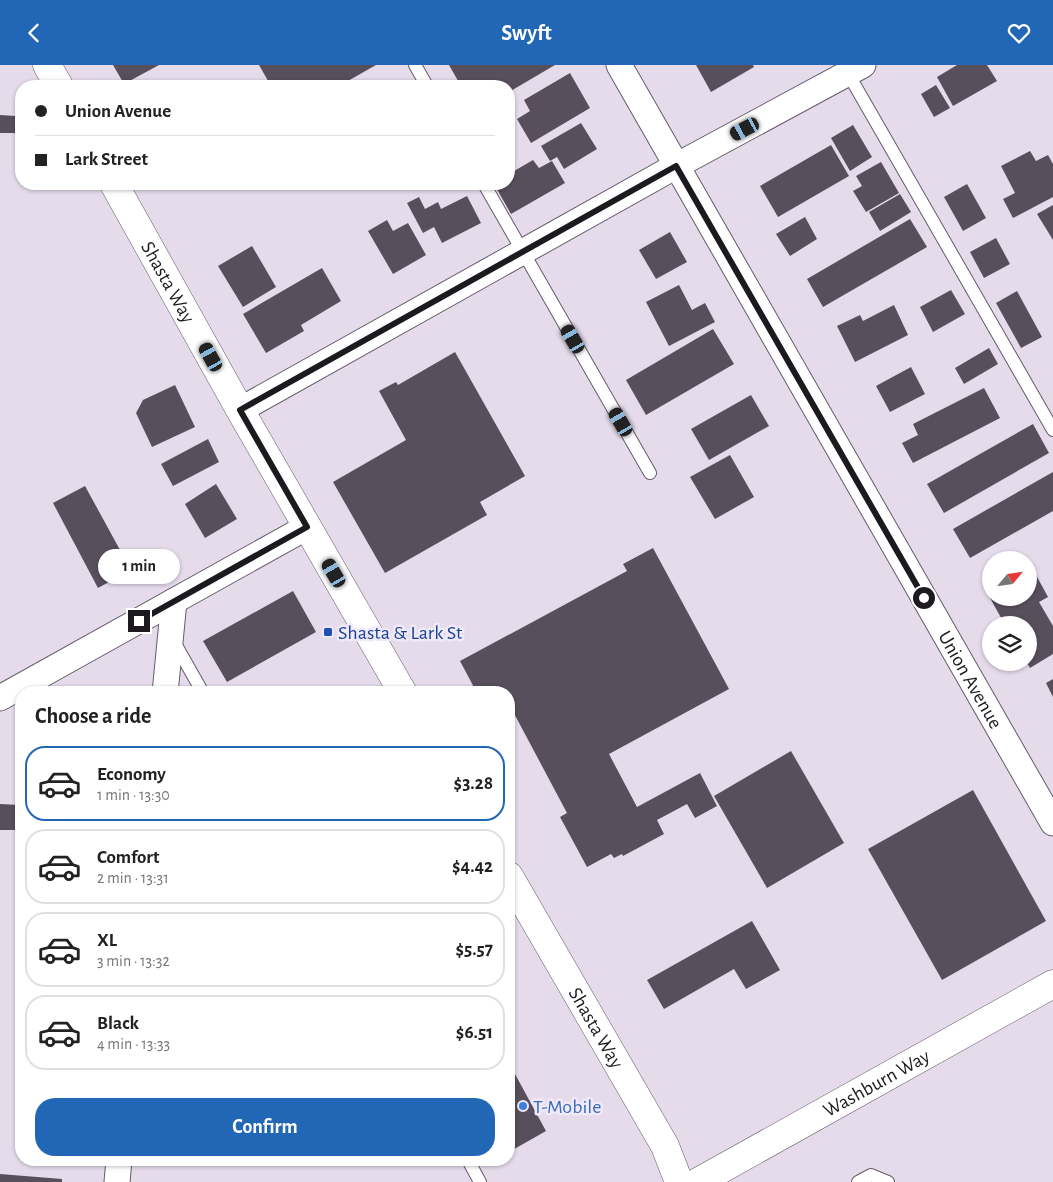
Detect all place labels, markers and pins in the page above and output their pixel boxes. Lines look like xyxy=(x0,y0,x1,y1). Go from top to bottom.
place label: Shasta & Lark St xyxy=(338,623,463,643)
marker: Shasta & Lark St xyxy=(322,626,334,638)
place label: T-Mobile xyxy=(533,1097,601,1117)
marker: T-Mobile xyxy=(517,1100,529,1112)

